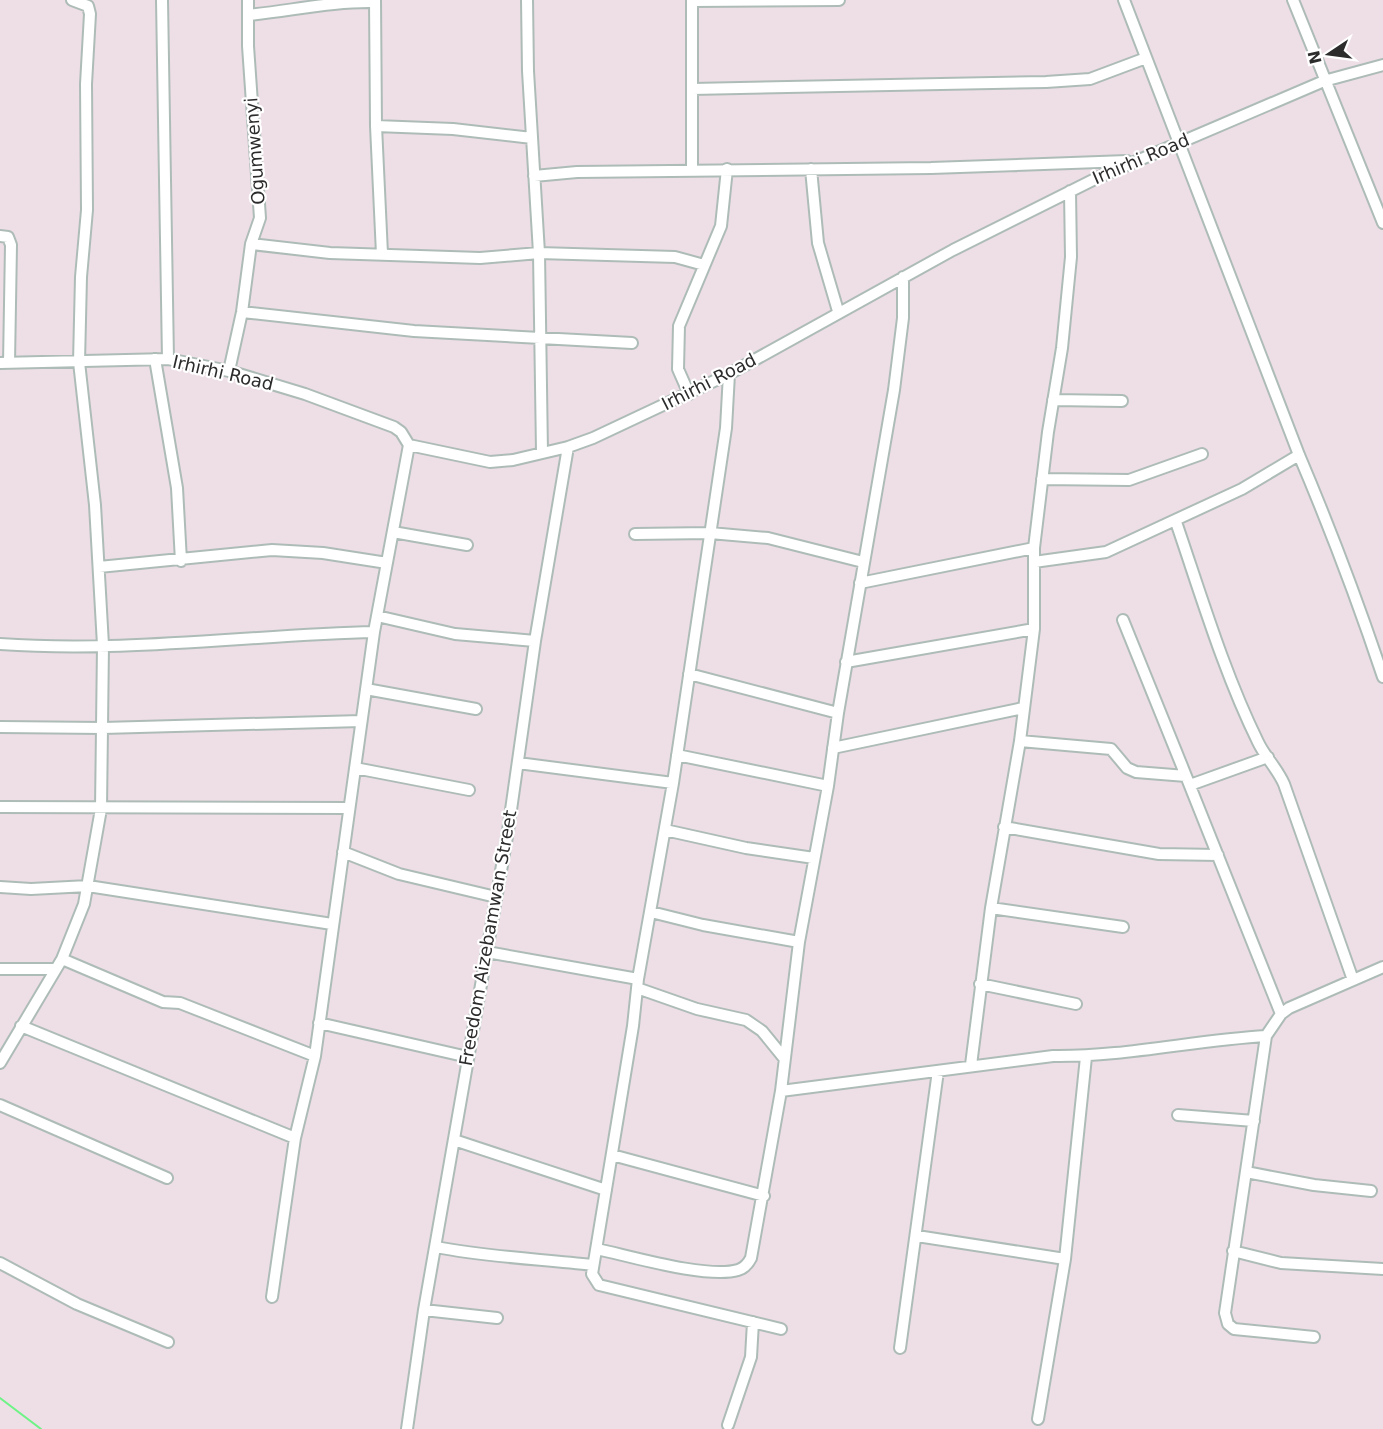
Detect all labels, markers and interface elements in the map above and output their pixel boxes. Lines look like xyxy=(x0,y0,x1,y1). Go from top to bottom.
north arrow xyxy=(1299,24,1359,84)
text: N xyxy=(1304,49,1326,66)
street label: Ogumwenyi xyxy=(240,97,269,205)
street label: Irhirhi Road xyxy=(1089,129,1192,188)
street label: Irhirhi Road xyxy=(658,349,760,414)
street label: Irhirhi Road xyxy=(170,351,276,394)
street label: Freedom Aizebamwan Street xyxy=(455,808,520,1067)

